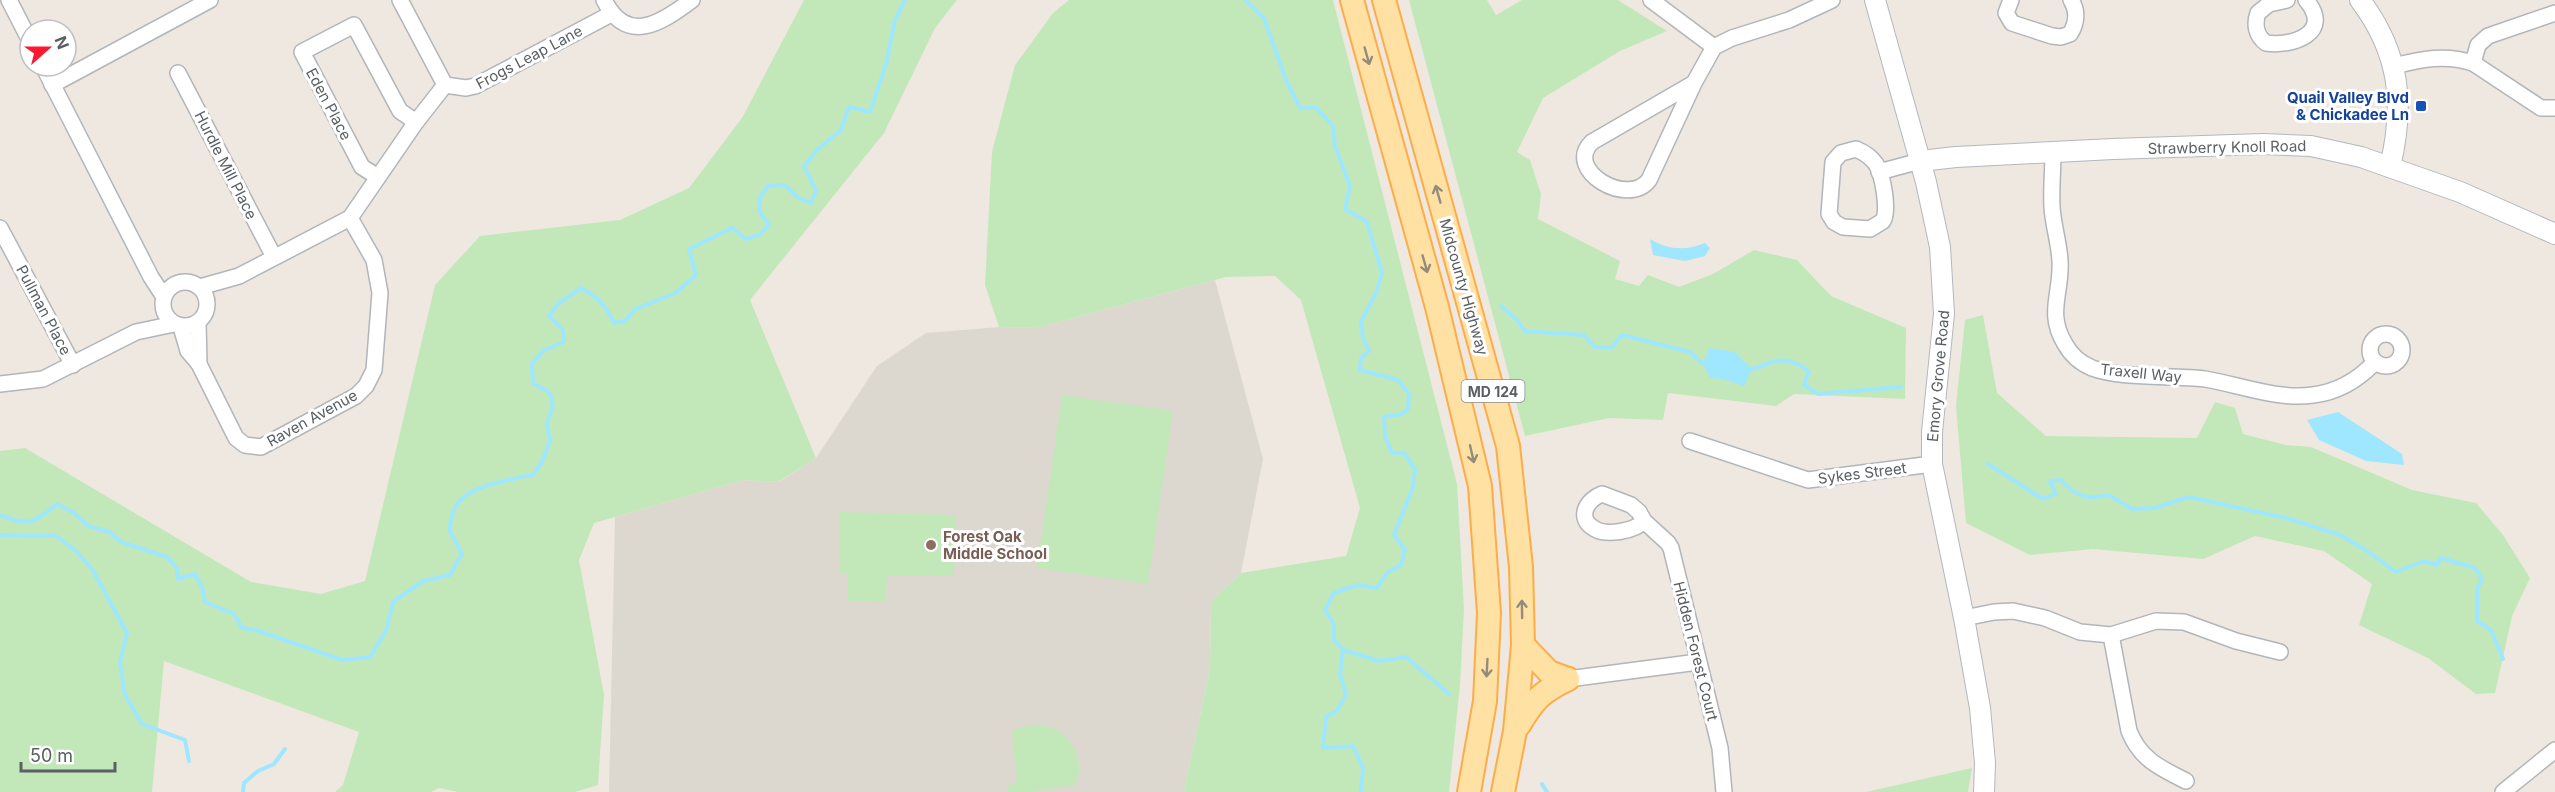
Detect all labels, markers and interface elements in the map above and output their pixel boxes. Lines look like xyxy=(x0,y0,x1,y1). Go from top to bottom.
north arrow xyxy=(18,18,78,78)
street label: Frogs Leap Lane xyxy=(473,21,585,93)
text: N xyxy=(50,33,74,52)
one-way arrow xyxy=(1362,46,1374,65)
street label: Eden Place xyxy=(302,65,356,143)
place label: Quail Valley Blvd & Chickadee Ln xyxy=(2287,88,2409,124)
marker: Quail Valley Blvd & Chickadee Ln xyxy=(2414,99,2428,113)
street label: Hurdle Mill Place xyxy=(191,108,261,222)
street label: Strawberry Knoll Road xyxy=(2147,136,2307,158)
one-way arrow xyxy=(1432,184,1443,203)
street label: Midcounty Highway xyxy=(1435,216,1493,358)
one-way arrow xyxy=(1420,254,1432,273)
street label: Pullman Place xyxy=(12,262,76,358)
street label: Emory Grove Road xyxy=(1923,309,1953,443)
street label: Traxell Way xyxy=(2099,359,2183,387)
road number: MD 124 xyxy=(1462,380,1524,402)
street label: Raven Avenue xyxy=(263,385,361,451)
one-way arrow xyxy=(1467,444,1479,463)
street label: Sykes Street xyxy=(1817,458,1908,488)
place label: Forest Oak Middle School xyxy=(943,527,1047,563)
marker: Forest Oak Middle School xyxy=(924,538,938,552)
street label: Hidden Forest Court xyxy=(1669,579,1723,723)
one-way arrow xyxy=(1516,600,1528,620)
one-way arrow xyxy=(1481,658,1492,678)
scale bar xyxy=(21,735,116,773)
text: 50 m xyxy=(30,745,73,766)

